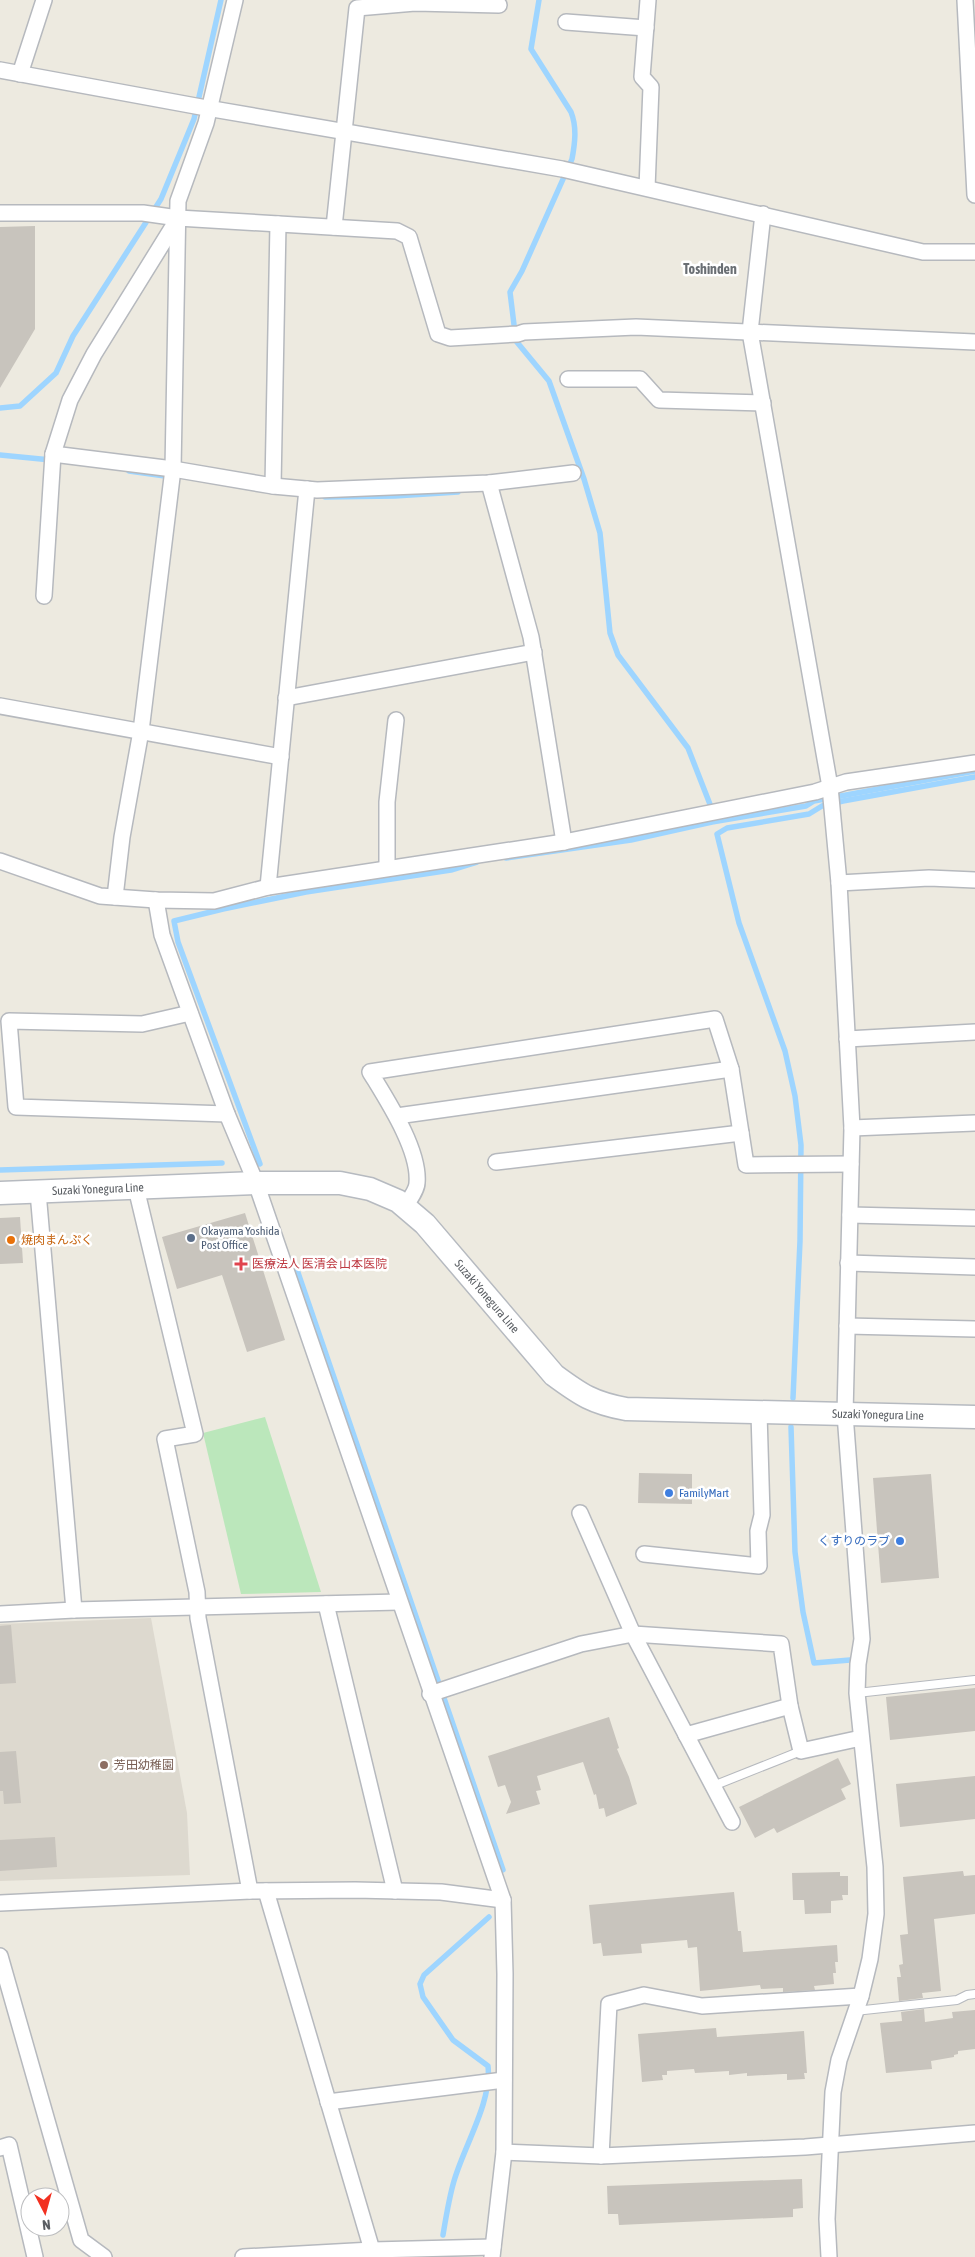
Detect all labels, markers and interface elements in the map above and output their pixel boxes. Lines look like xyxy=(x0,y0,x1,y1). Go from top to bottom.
district label: Toshinden xyxy=(683,261,737,277)
street label: Suzaki Yonegura Line xyxy=(52,1180,144,1198)
place label: Okayama Yoshida Post Office xyxy=(201,1224,279,1252)
marker: Okayama Yoshida Post Office xyxy=(185,1232,197,1244)
place label: 焼肉まんぷく xyxy=(21,1233,93,1247)
marker: 焼肉まんぷく xyxy=(5,1234,17,1246)
marker: 医療法人 医清会 山本医院 xyxy=(234,1257,248,1271)
place label: 医療法人 医清会 山本医院 xyxy=(252,1257,387,1271)
street label: Suzaki Yonegura Line xyxy=(452,1257,522,1336)
street label: Suzaki Yonegura Line xyxy=(832,1407,924,1423)
place label: FamilyMart xyxy=(679,1486,730,1500)
marker: FamilyMart xyxy=(663,1487,675,1499)
place label: くすりのラブ xyxy=(818,1534,890,1548)
marker: くすりのラブ xyxy=(894,1535,906,1547)
place label: 芳田幼稚園 xyxy=(114,1758,174,1772)
marker: 芳田幼稚園 xyxy=(98,1759,110,1771)
north arrow xyxy=(20,2187,70,2237)
text: N xyxy=(41,2217,51,2233)

